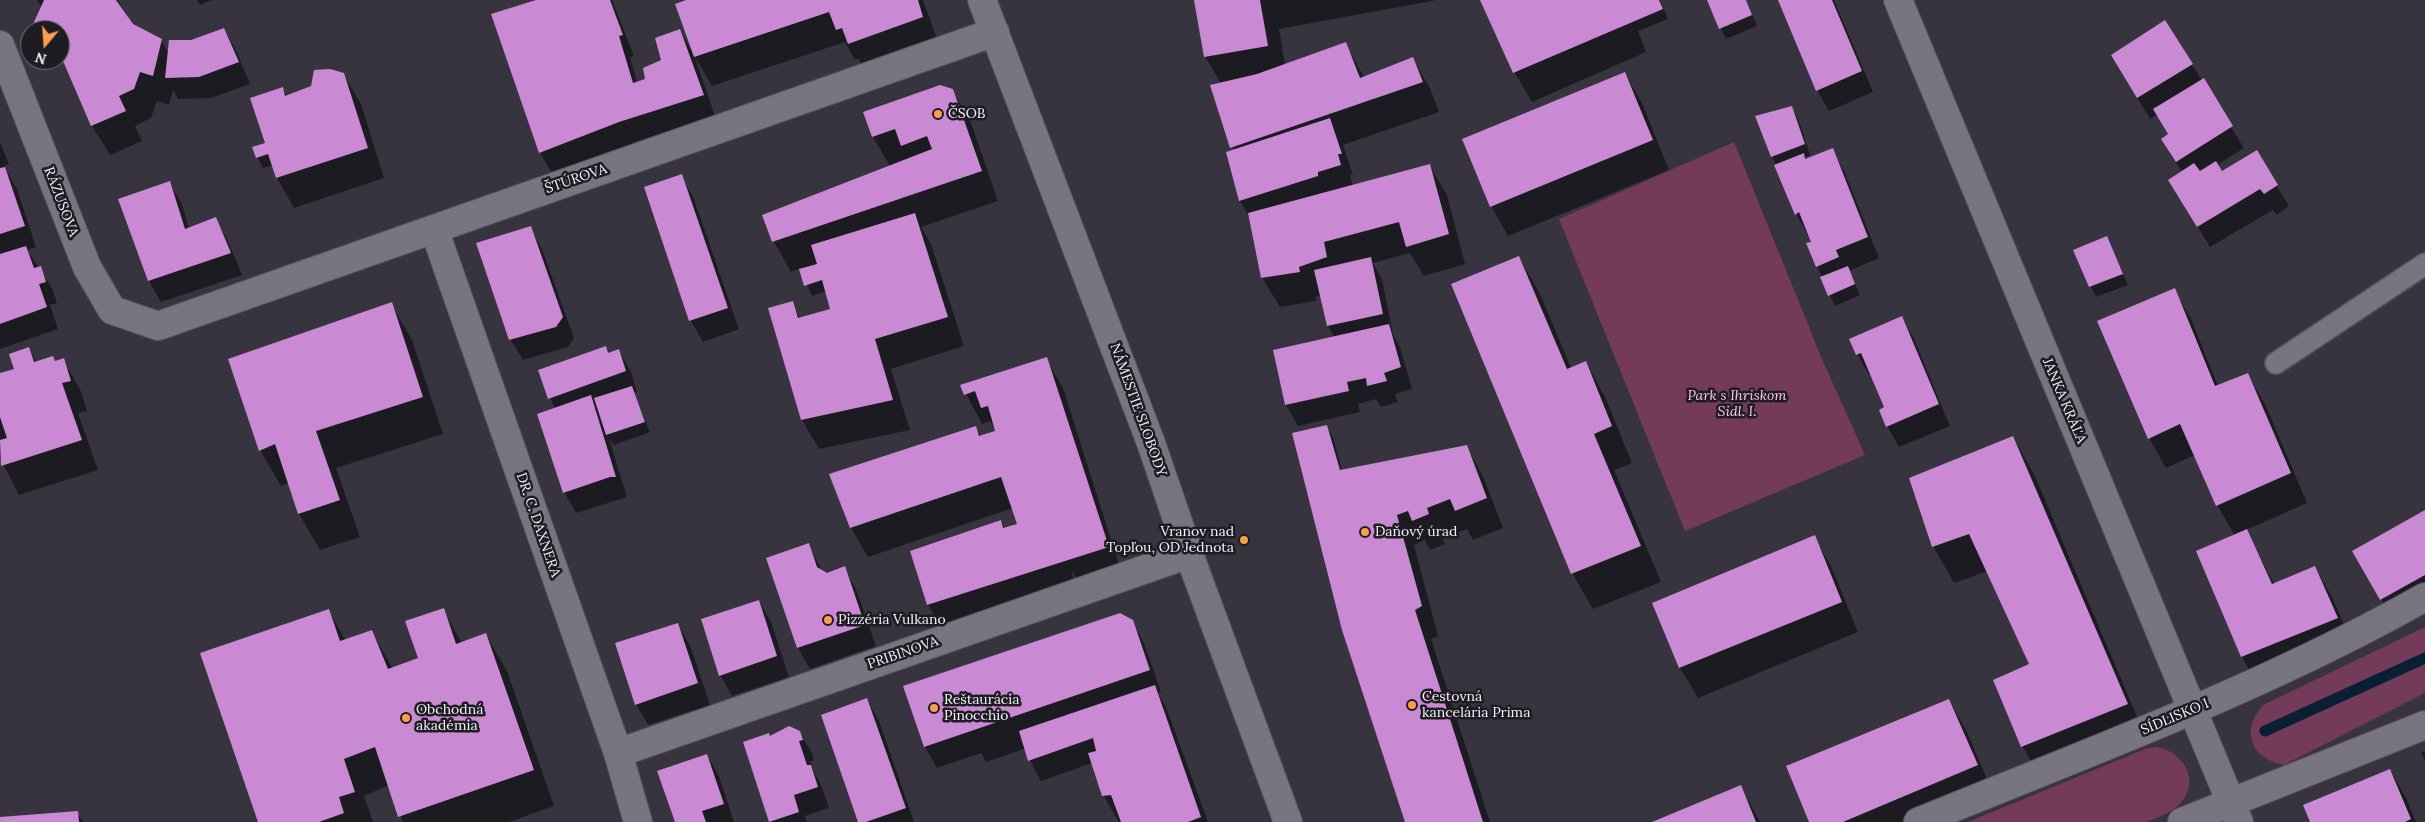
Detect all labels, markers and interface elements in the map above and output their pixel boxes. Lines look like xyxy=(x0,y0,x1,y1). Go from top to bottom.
north arrow xyxy=(20,20,70,70)
text: N xyxy=(33,48,49,69)
place label: ČSOB xyxy=(948,106,985,122)
marker: ČSOB xyxy=(932,108,944,120)
street label: ŠTÚROVA xyxy=(543,161,609,197)
street label: RÁZUSOVA xyxy=(40,165,82,239)
street label: NÁMESTIE SLOBODY xyxy=(1106,341,1170,479)
street label: JANKA KRÁĽA xyxy=(2038,356,2090,446)
park label: Park s Ihriskom Sidl. I. xyxy=(1688,388,1786,421)
street label: DR. C. DAXNERA xyxy=(512,471,564,579)
place label: Vranov nad Topľou, OD Jednota xyxy=(1106,524,1234,556)
place label: Daňový úrad xyxy=(1375,524,1457,540)
marker: Daňový úrad xyxy=(1359,526,1371,538)
marker: Vranov nad Topľou, OD Jednota xyxy=(1238,534,1250,546)
place label: Pizzéria Vulkano xyxy=(838,612,946,628)
marker: Pizzéria Vulkano xyxy=(822,614,834,626)
street label: PRIBINOVA xyxy=(865,633,941,673)
place label: Cestovná kancelária Prima xyxy=(1422,689,1530,722)
place label: Reštaurácia Pinocchio xyxy=(944,692,1019,724)
street label: SÍDLISKO I xyxy=(2138,695,2212,739)
marker: Cestovná kancelária Prima xyxy=(1406,699,1418,711)
place label: Obchodná akadémia xyxy=(416,702,483,734)
marker: Reštaurácia Pinocchio xyxy=(928,702,940,714)
marker: Obchodná akadémia xyxy=(400,712,412,724)

